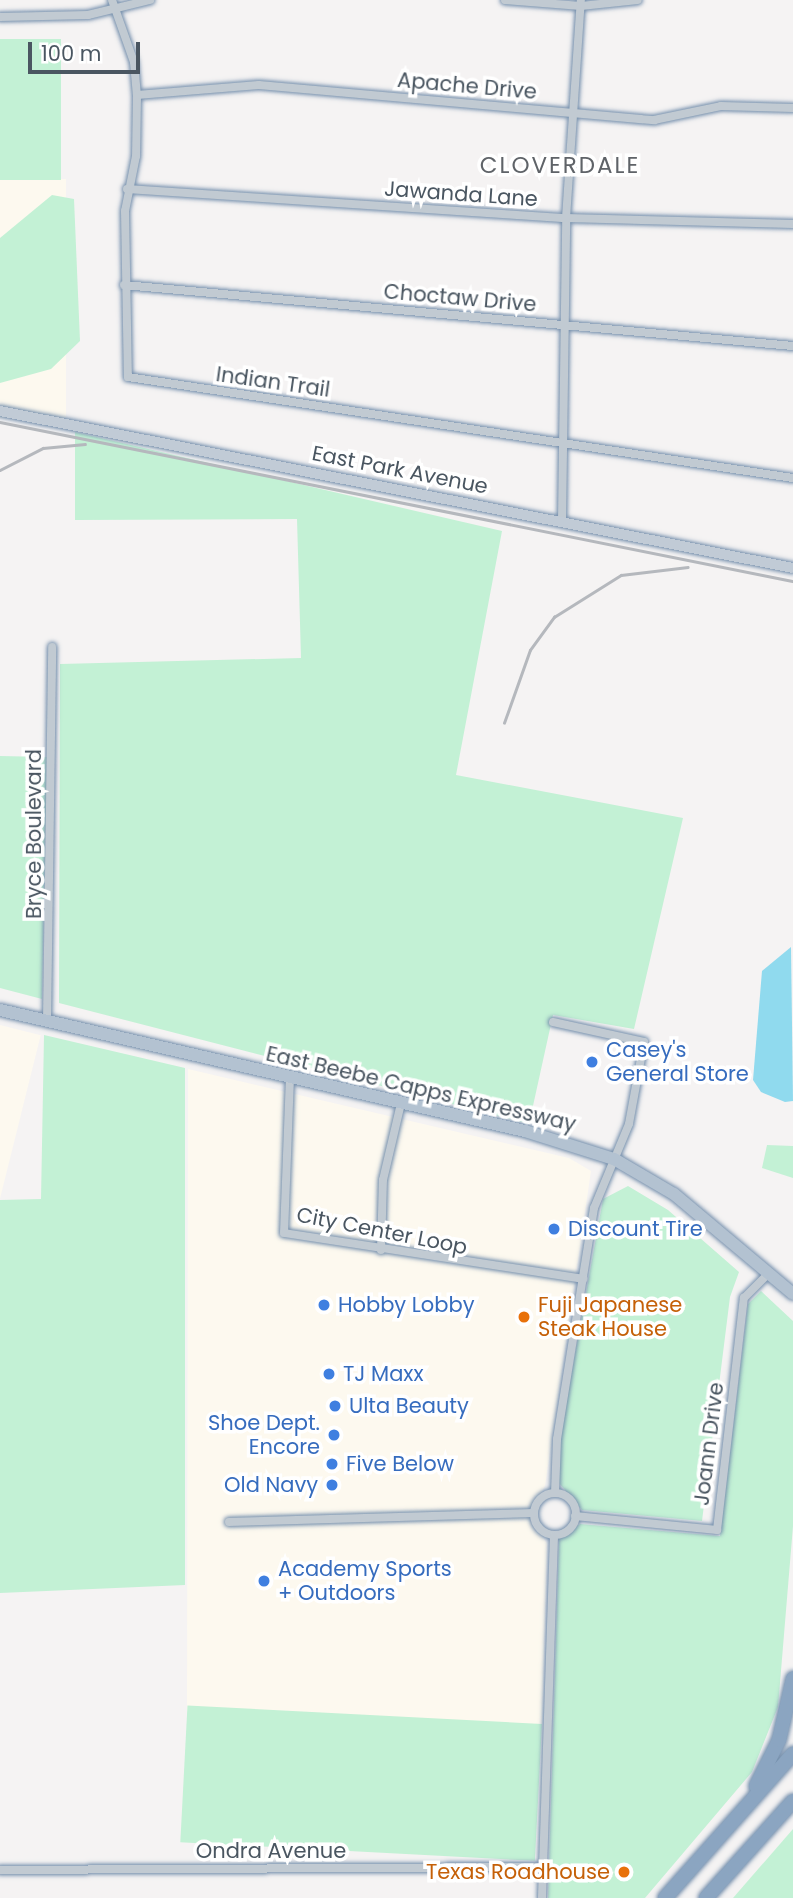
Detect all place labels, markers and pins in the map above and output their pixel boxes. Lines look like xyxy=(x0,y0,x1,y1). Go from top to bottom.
place label: Casey's General Store xyxy=(606,1037,749,1087)
marker: Casey's General Store xyxy=(584,1054,600,1070)
place label: Discount Tire xyxy=(568,1216,703,1242)
marker: Discount Tire xyxy=(546,1221,562,1237)
place label: Hobby Lobby xyxy=(338,1292,475,1318)
place label: Fuji Japanese Steak House xyxy=(538,1292,682,1342)
marker: Hobby Lobby xyxy=(316,1297,332,1313)
marker: Fuji Japanese Steak House xyxy=(516,1309,532,1325)
place label: TJ Maxx xyxy=(343,1361,423,1387)
marker: TJ Maxx xyxy=(321,1366,337,1382)
place label: Ulta Beauty xyxy=(349,1393,469,1419)
marker: Ulta Beauty xyxy=(327,1398,343,1414)
place label: Shoe Dept. Encore xyxy=(208,1410,320,1460)
marker: Shoe Dept. Encore xyxy=(326,1427,342,1443)
place label: Five Below xyxy=(346,1451,454,1477)
marker: Five Below xyxy=(324,1456,340,1472)
place label: Old Navy xyxy=(224,1472,318,1498)
marker: Old Navy xyxy=(324,1477,340,1493)
place label: Academy Sports + Outdoors xyxy=(278,1556,452,1606)
marker: Academy Sports + Outdoors xyxy=(256,1573,272,1589)
place label: Texas Roadhouse xyxy=(426,1859,610,1885)
marker: Texas Roadhouse xyxy=(616,1864,632,1880)

